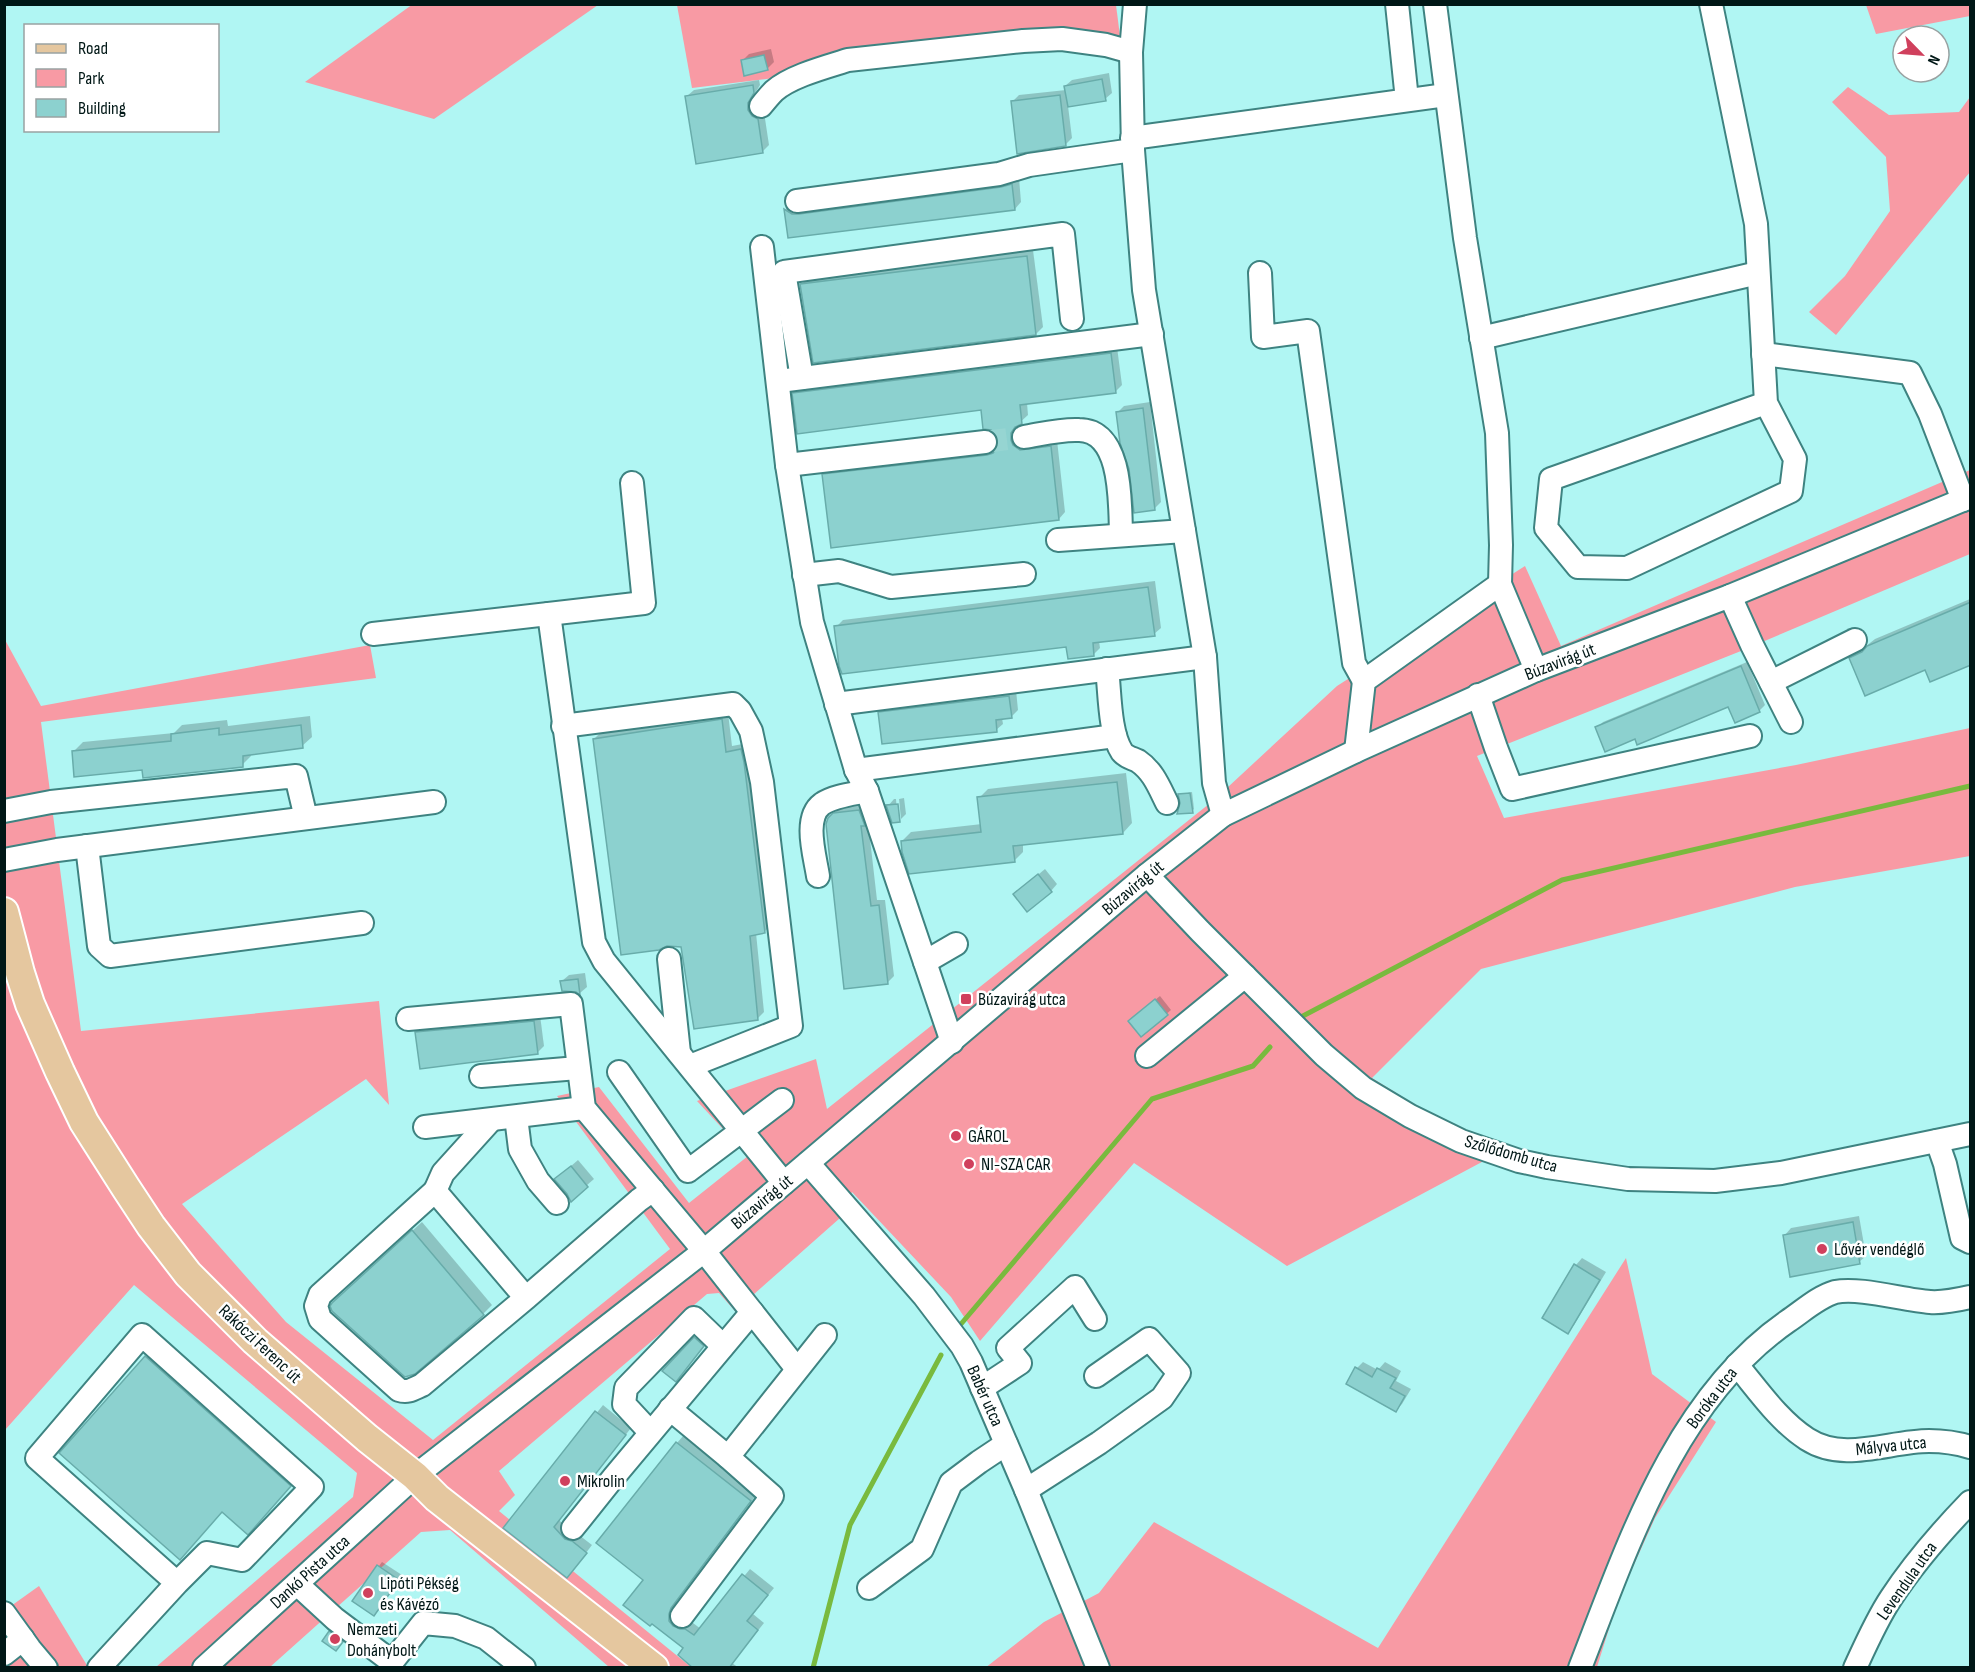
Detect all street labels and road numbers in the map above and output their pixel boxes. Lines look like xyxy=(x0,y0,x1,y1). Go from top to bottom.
street label: Búzavirág út xyxy=(1522,639,1599,685)
street label: Búzavirág út xyxy=(1098,856,1168,920)
street label: Szőlődomb utca xyxy=(1462,1131,1560,1177)
street label: Búzavirág út xyxy=(727,1170,797,1234)
street label: Rákóczi Ferenc út xyxy=(214,1300,306,1388)
street label: Babér utca xyxy=(962,1362,1008,1430)
street label: Boróka utca xyxy=(1682,1363,1742,1433)
street label: Mályva utca xyxy=(1855,1432,1928,1460)
street label: Dankó Pista utca xyxy=(266,1531,354,1613)
street label: Levendula utca xyxy=(1873,1538,1942,1624)

